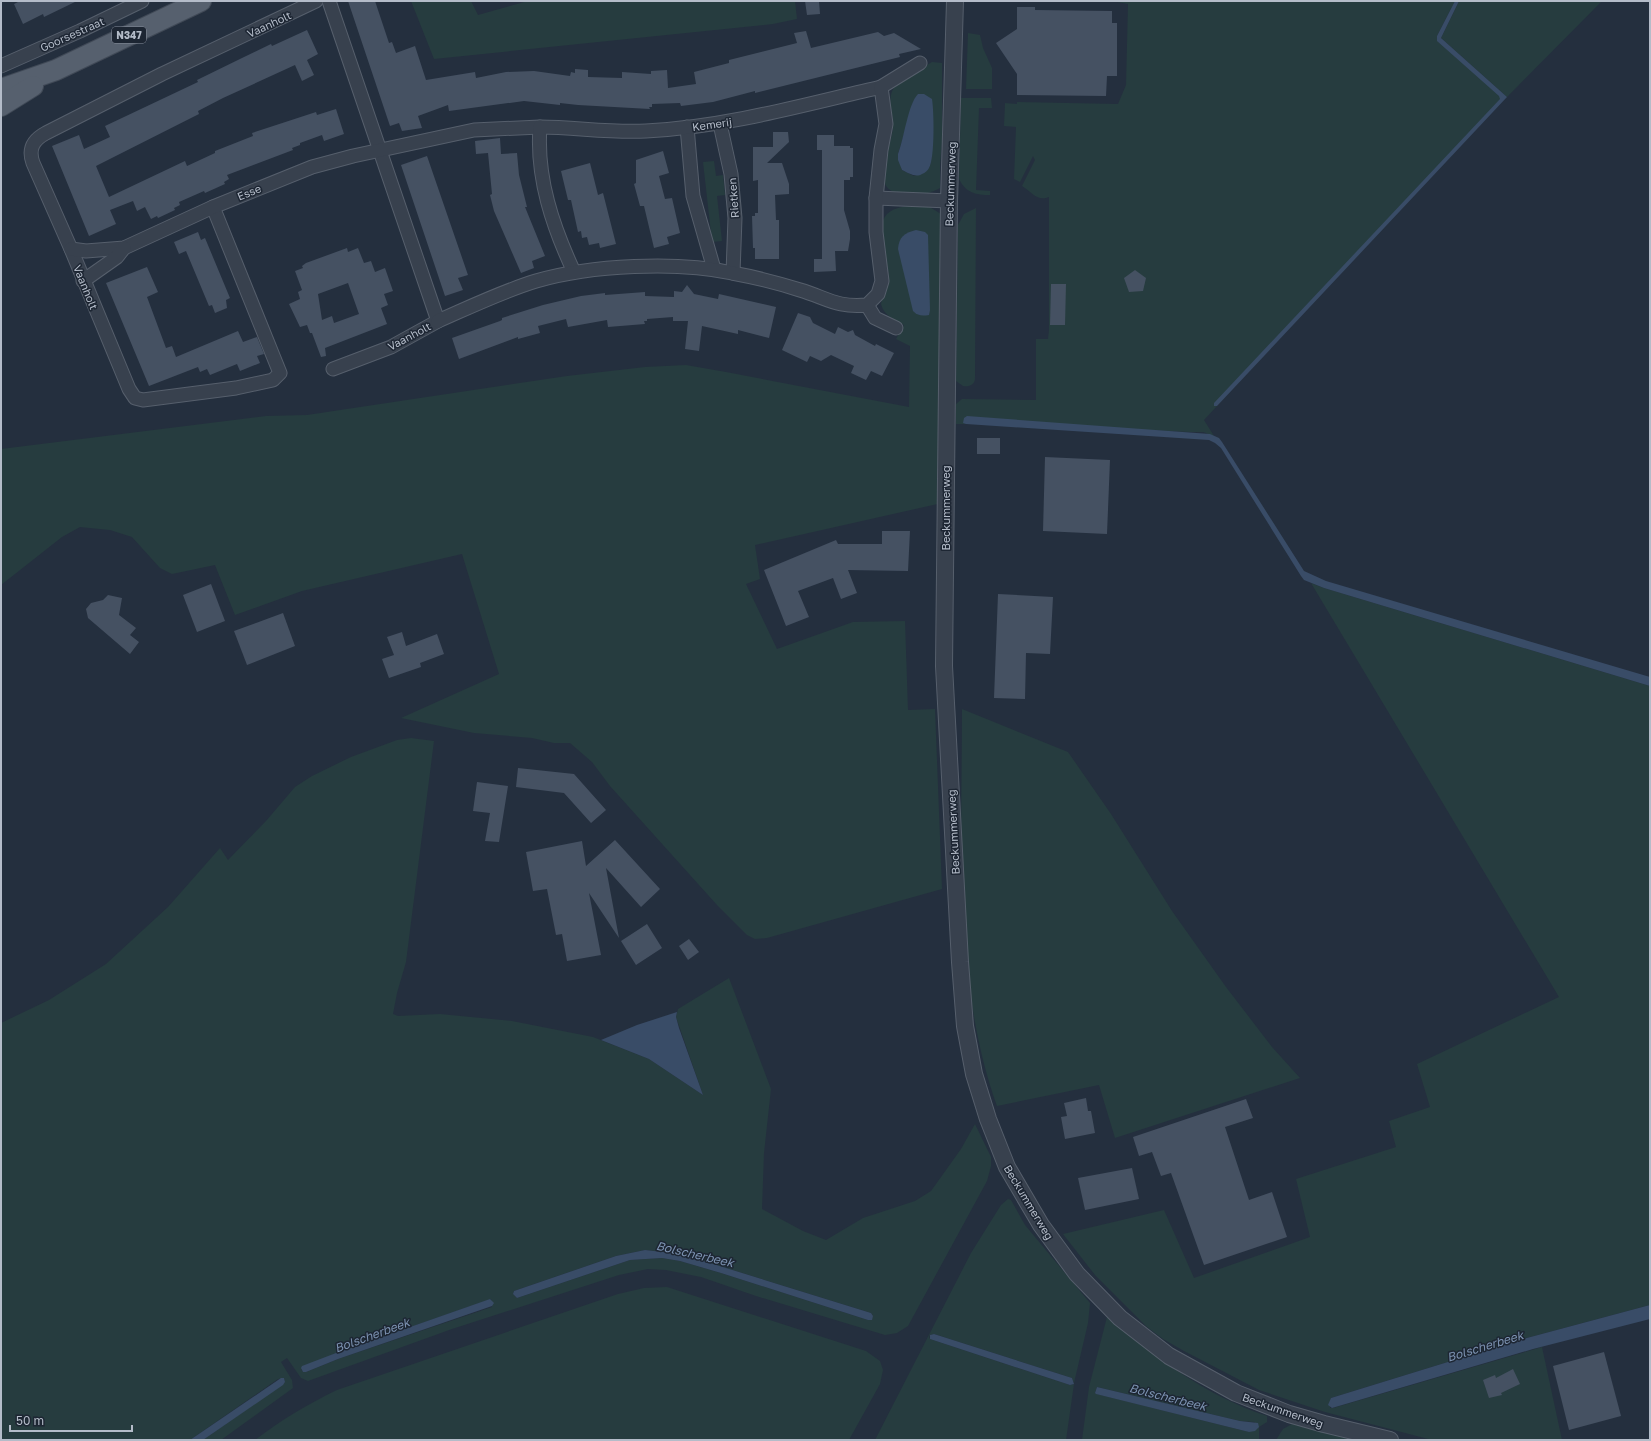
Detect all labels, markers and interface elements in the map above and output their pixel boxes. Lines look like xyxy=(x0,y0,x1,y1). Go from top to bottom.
street label: Vaanholt xyxy=(245,8,293,40)
street label: Goorsestraat xyxy=(38,14,106,54)
road number: N347 xyxy=(112,27,146,43)
street label: Kemerij xyxy=(691,115,733,133)
street label: Beckummerweg xyxy=(942,141,958,227)
street label: Rietken xyxy=(725,177,741,219)
street label: Esse xyxy=(235,181,263,203)
street label: Vaanholt xyxy=(71,263,101,311)
street label: Vaanholt xyxy=(385,319,433,353)
street label: Beckummerweg xyxy=(939,466,952,550)
street label: Beckummerweg xyxy=(944,789,962,875)
street label: Beckummerweg xyxy=(1002,1162,1056,1242)
water label: Bolscherbeek xyxy=(655,1238,736,1270)
water label: Bolscherbeek xyxy=(332,1314,413,1356)
water label: Bolscherbeek xyxy=(1445,1327,1526,1365)
water label: Bolscherbeek xyxy=(1128,1380,1209,1414)
street label: Beckummerweg xyxy=(1241,1390,1325,1430)
scale bar xyxy=(10,1407,132,1433)
text: 50 m xyxy=(16,1413,44,1428)

